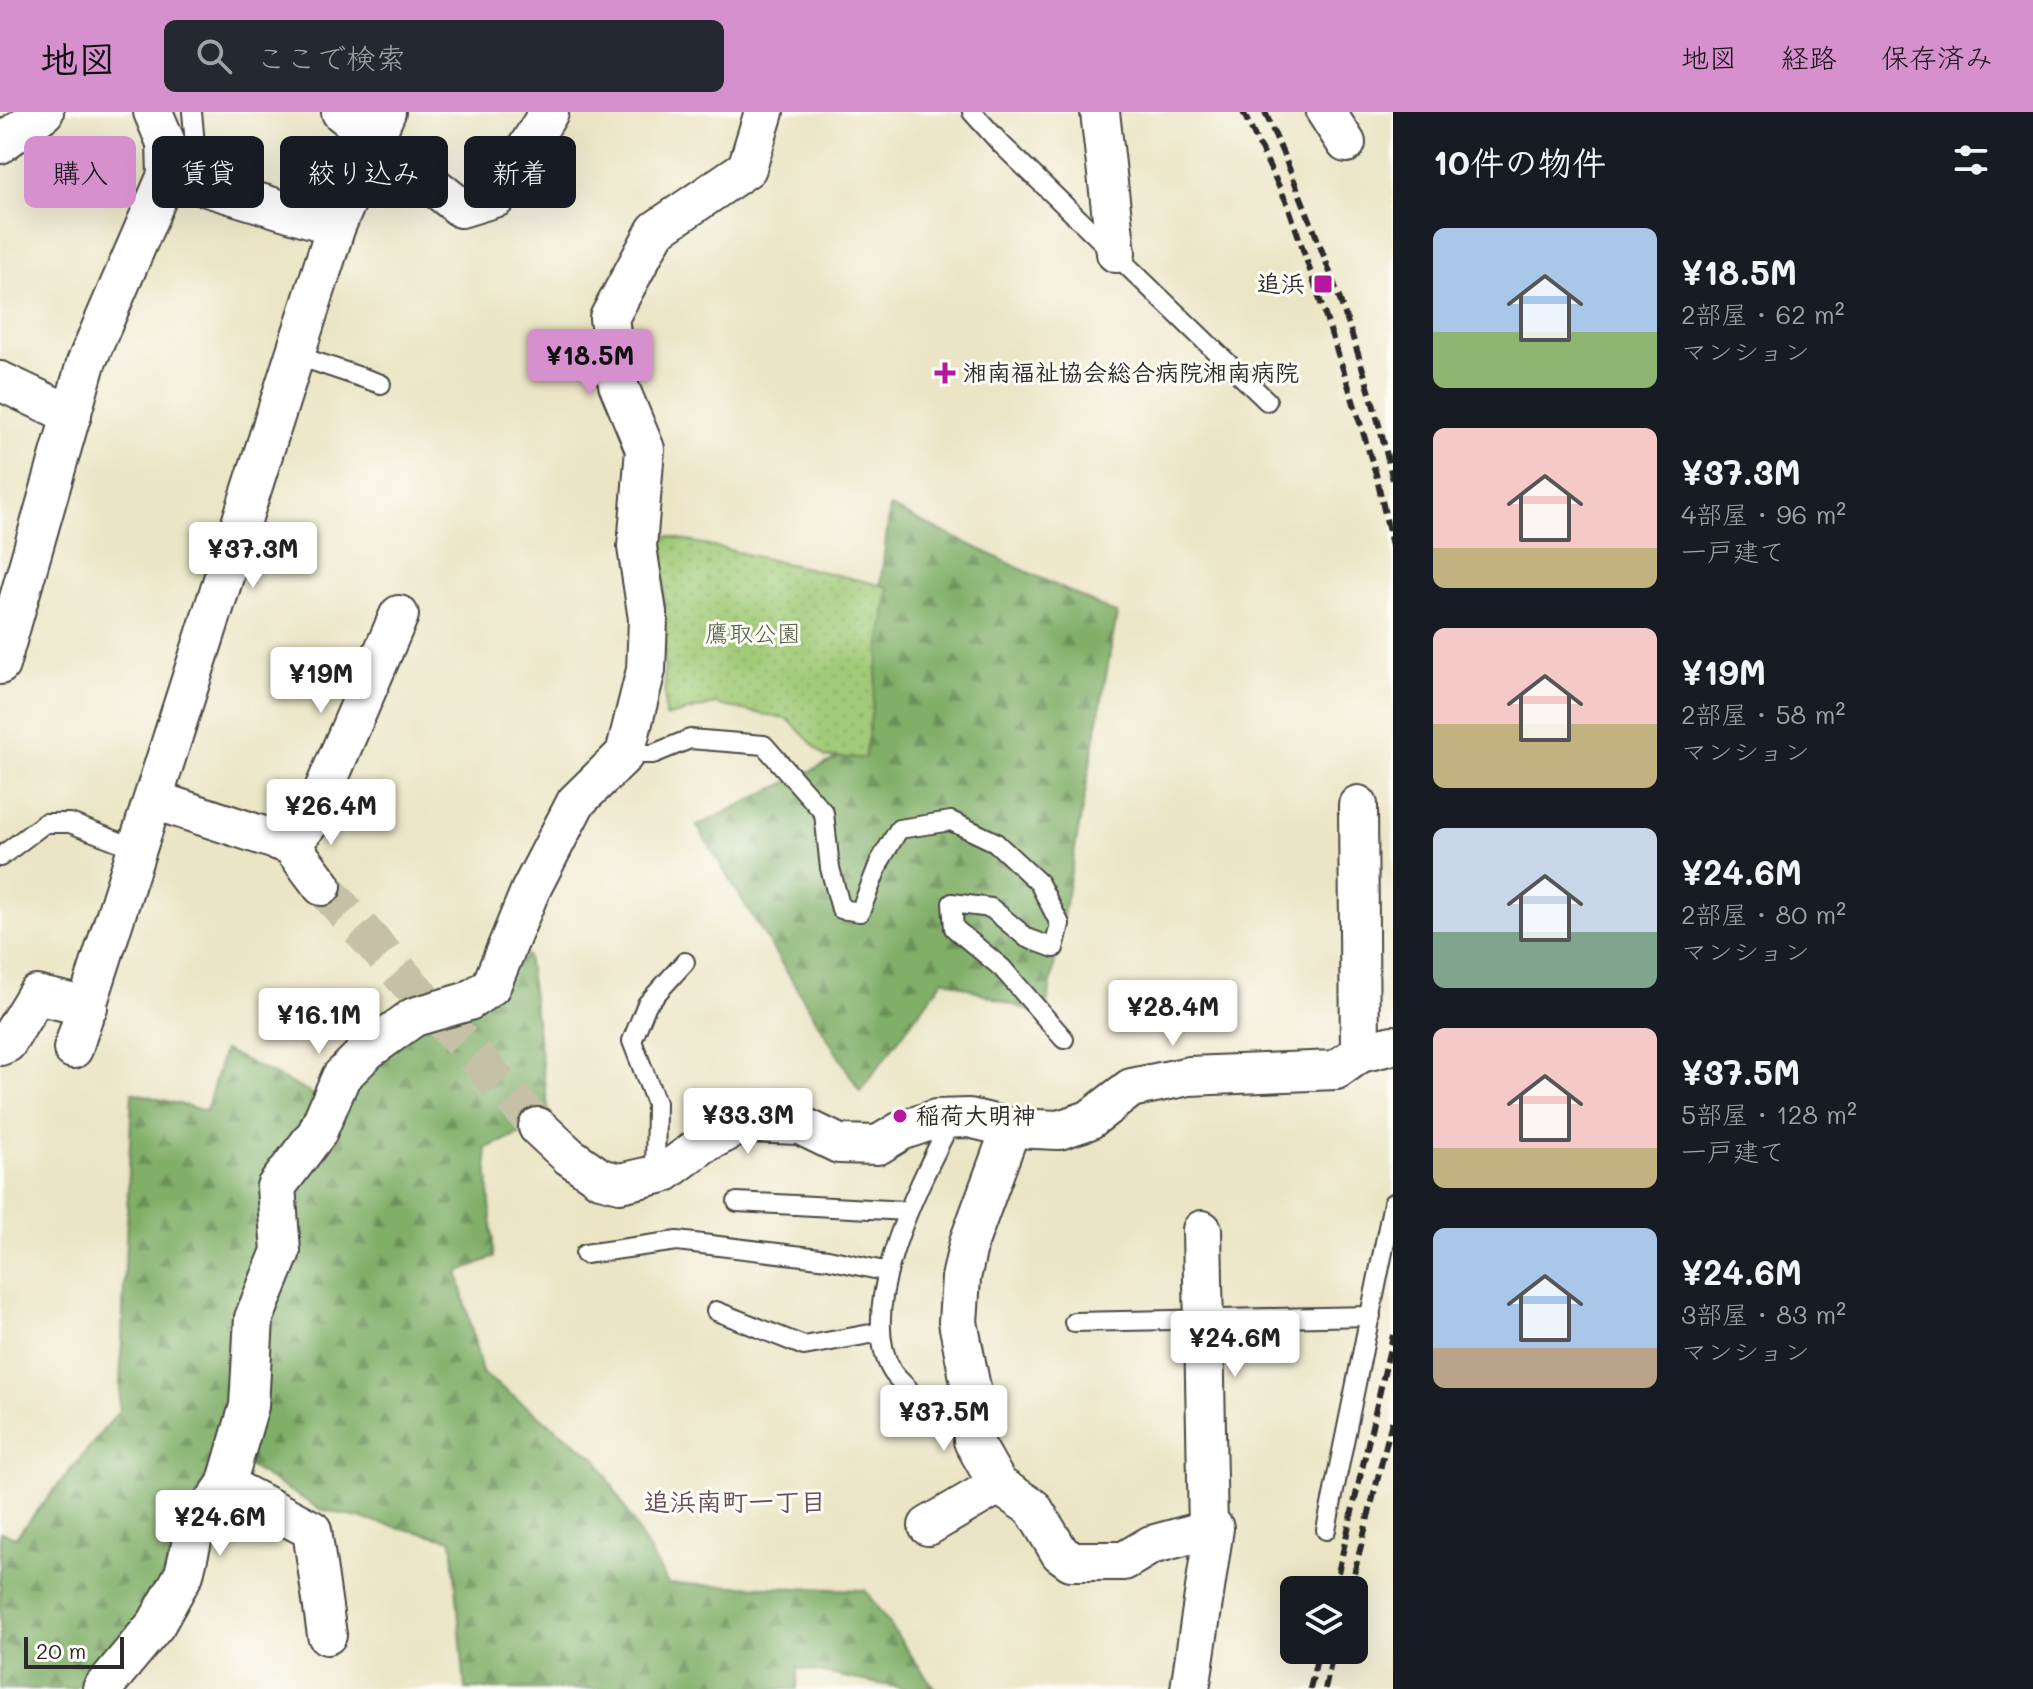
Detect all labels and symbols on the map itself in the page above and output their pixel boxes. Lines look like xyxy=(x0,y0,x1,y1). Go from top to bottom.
place label: 追浜 xyxy=(1257,267,1305,298)
marker: 追浜 xyxy=(1312,273,1334,295)
pin: ¥18.5M xyxy=(525,329,655,397)
place label: 湘南福祉協会総合病院湘南病院 xyxy=(963,356,1299,387)
marker: 湘南福祉協会総合病院湘南病院 xyxy=(934,362,956,384)
pin: ¥37.3M xyxy=(188,522,318,590)
park label: 鷹取公園 xyxy=(705,617,801,648)
pin: ¥19M xyxy=(274,647,368,715)
pin: ¥26.4M xyxy=(266,779,396,847)
pin: ¥28.4M xyxy=(1108,980,1238,1048)
pin: ¥16.1M xyxy=(254,988,384,1056)
pin: ¥33.3M xyxy=(683,1088,813,1156)
place label: 稲荷大明神 xyxy=(916,1099,1036,1130)
marker: 稲荷大明神 xyxy=(891,1107,909,1125)
pin: ¥24.6M xyxy=(1170,1311,1300,1379)
pin: ¥37.5M xyxy=(879,1385,1009,1453)
district label: 追浜南町一丁目 xyxy=(644,1484,826,1518)
pin: ¥24.6M xyxy=(155,1490,285,1558)
scale bar xyxy=(24,1633,124,1669)

